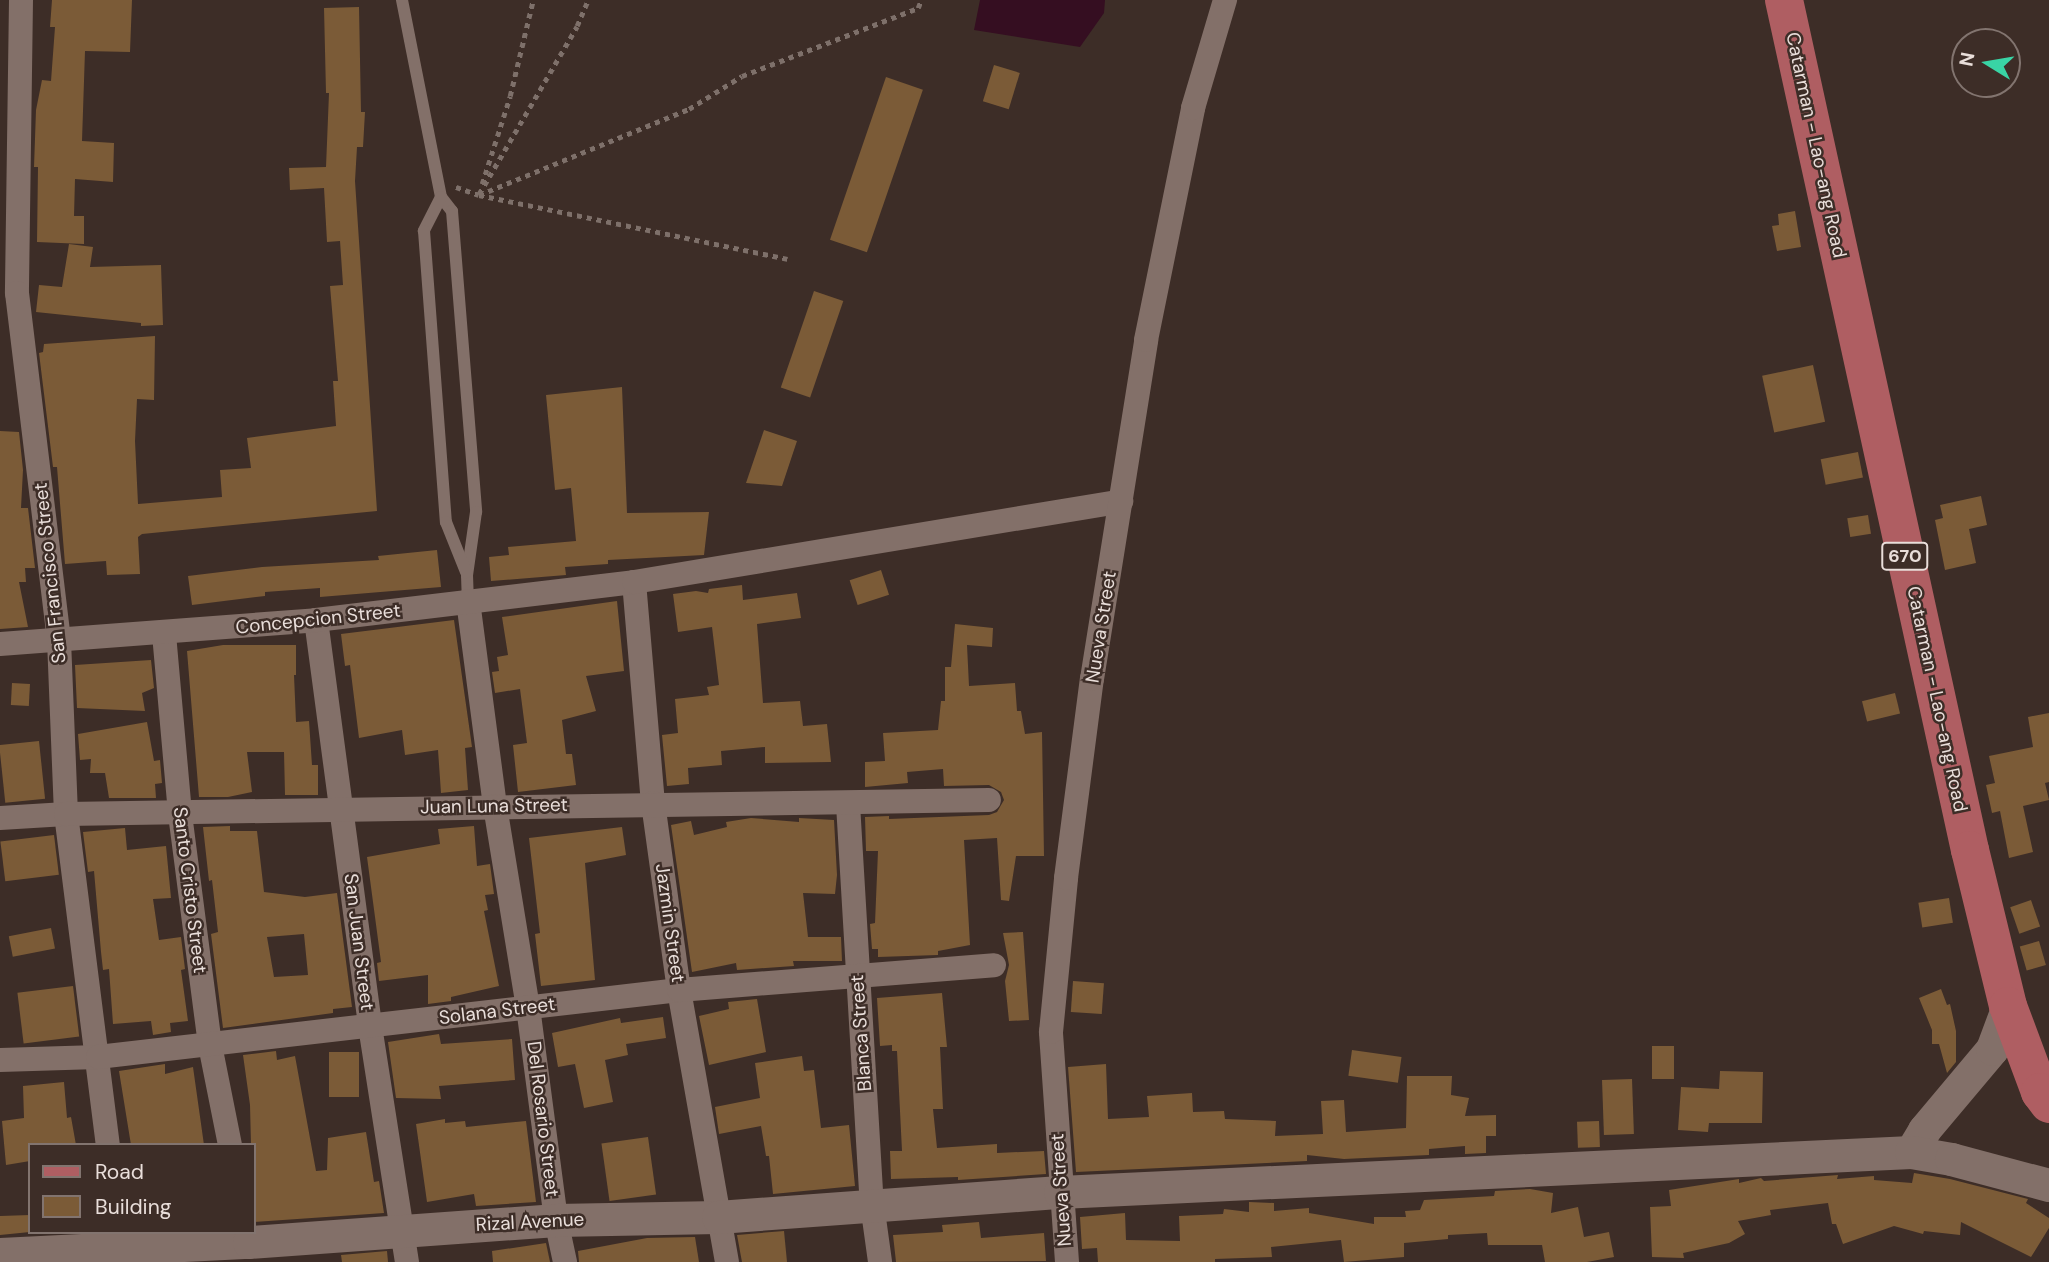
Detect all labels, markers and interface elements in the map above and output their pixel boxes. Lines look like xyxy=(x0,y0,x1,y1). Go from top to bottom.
north arrow xyxy=(1951,28,2021,98)
street label: Catarman - Lao-ang Road xyxy=(1781,30,1851,260)
text: N xyxy=(1953,50,1980,68)
street label: San Francisco Street xyxy=(29,481,71,665)
road number: 670 xyxy=(1881,542,1930,570)
street label: Nueva Street xyxy=(1081,569,1121,685)
street label: Catarman - Lao-ang Road xyxy=(1902,584,1972,814)
street label: Concepcion Street xyxy=(234,599,402,639)
street label: Juan Luna Street xyxy=(420,793,568,819)
street label: Santo Cristo Street xyxy=(168,806,212,974)
street label: Jazmin Street xyxy=(650,862,690,984)
street label: San Juan Street xyxy=(339,872,379,1012)
street label: Blanca Street xyxy=(846,974,876,1092)
street label: Solana Street xyxy=(438,993,556,1029)
street label: Del Rosario Street xyxy=(522,1040,564,1198)
street label: Nueva Street xyxy=(1046,1133,1076,1247)
legend xyxy=(28,1143,256,1234)
text: Road xyxy=(95,1158,144,1186)
text: Building xyxy=(95,1193,171,1221)
street label: Rizal Avenue xyxy=(475,1208,585,1236)

